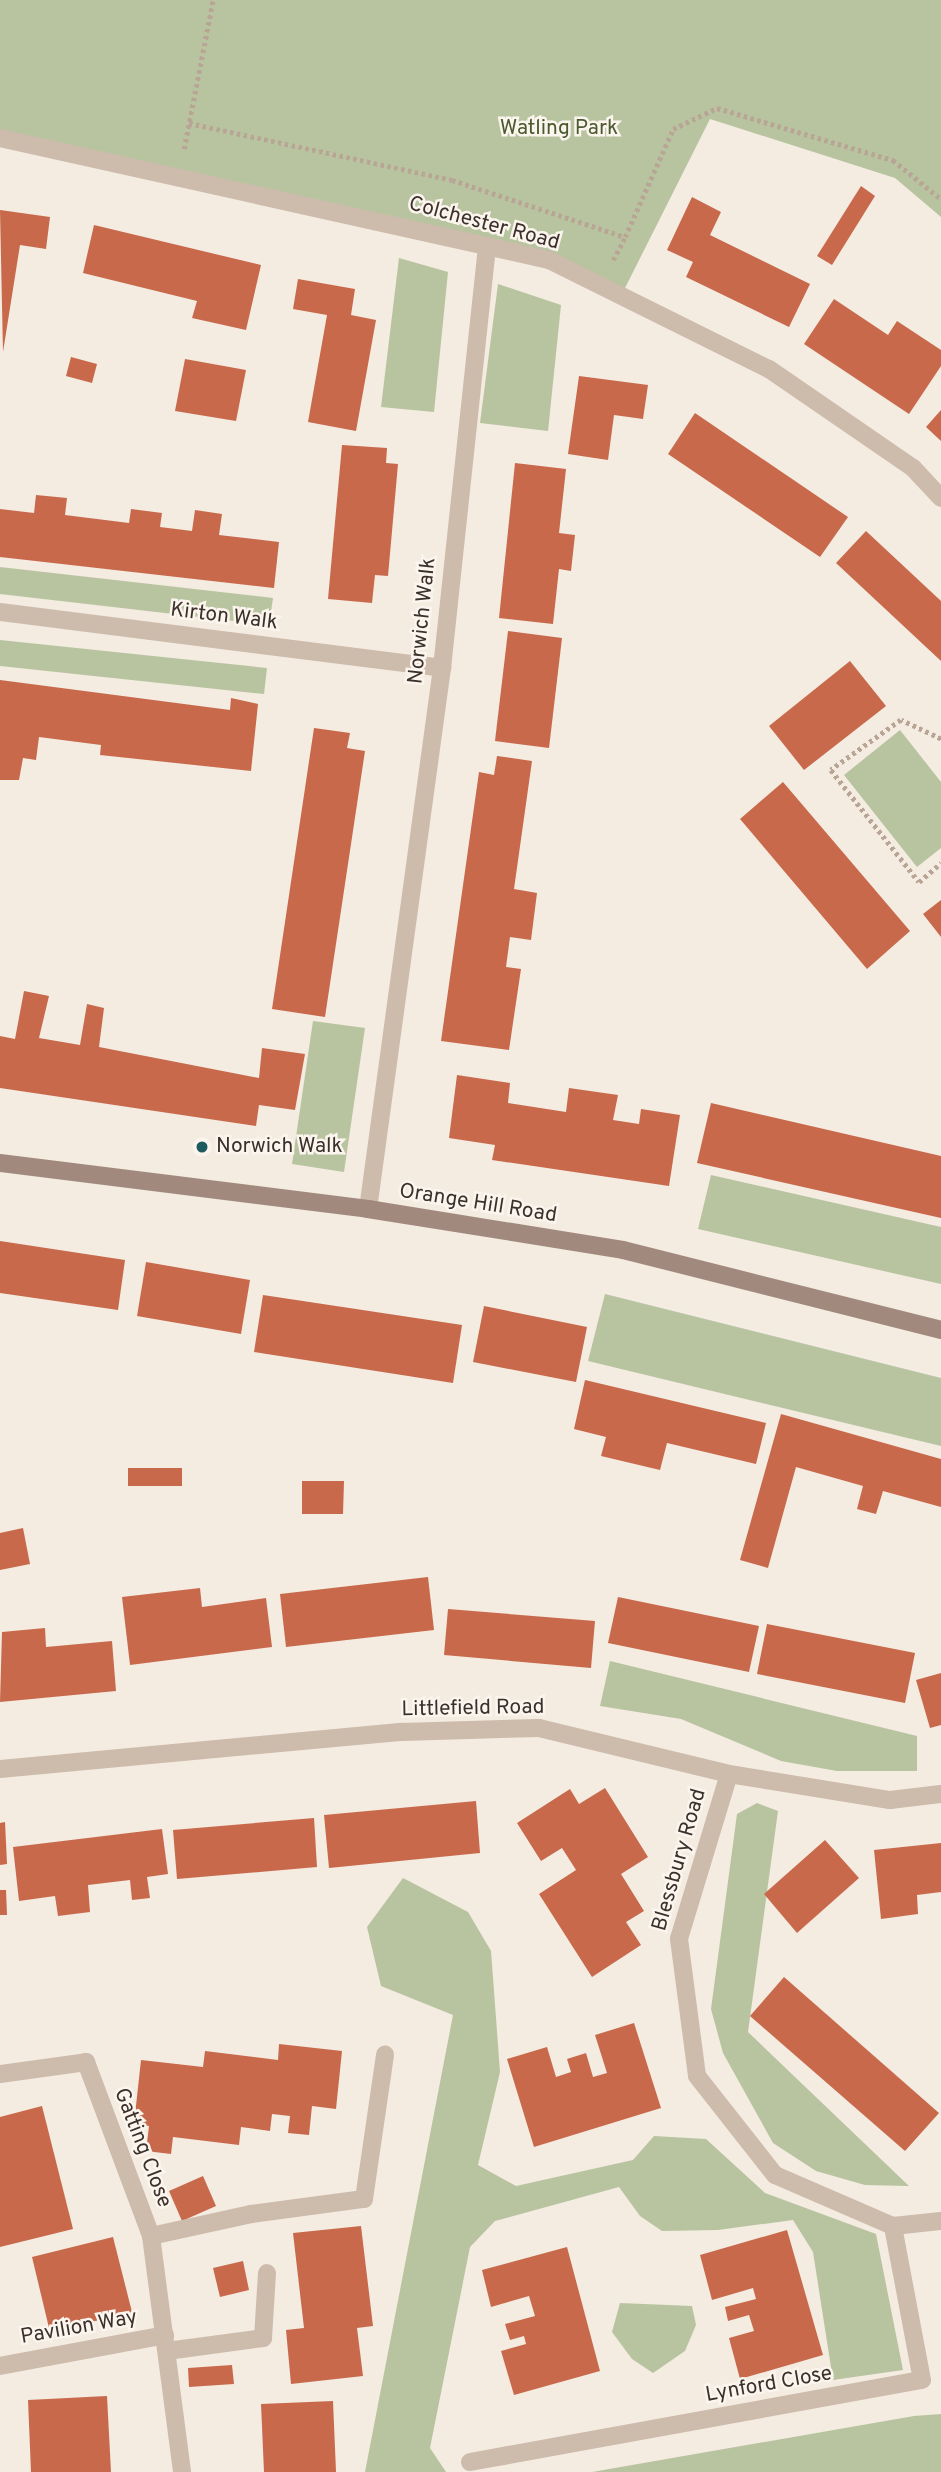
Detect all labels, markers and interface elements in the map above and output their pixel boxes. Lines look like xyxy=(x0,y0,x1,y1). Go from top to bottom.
park label: Watling Park xyxy=(500,116,618,142)
street label: Colchester Road xyxy=(406,192,562,256)
street label: Norwich Walk xyxy=(404,556,442,686)
street label: Kirton Walk xyxy=(169,598,279,636)
place label: Norwich Walk xyxy=(216,1134,343,1160)
marker: Norwich Walk xyxy=(194,1139,210,1155)
street label: Orange Hill Road xyxy=(397,1179,559,1229)
street label: Littlefield Road xyxy=(401,1695,545,1723)
street label: Blessbury Road xyxy=(648,1786,712,1934)
street label: Gatting Close xyxy=(108,2085,176,2211)
street label: Pavilion Way xyxy=(19,2305,139,2351)
street label: Lynford Close xyxy=(704,2361,834,2409)

